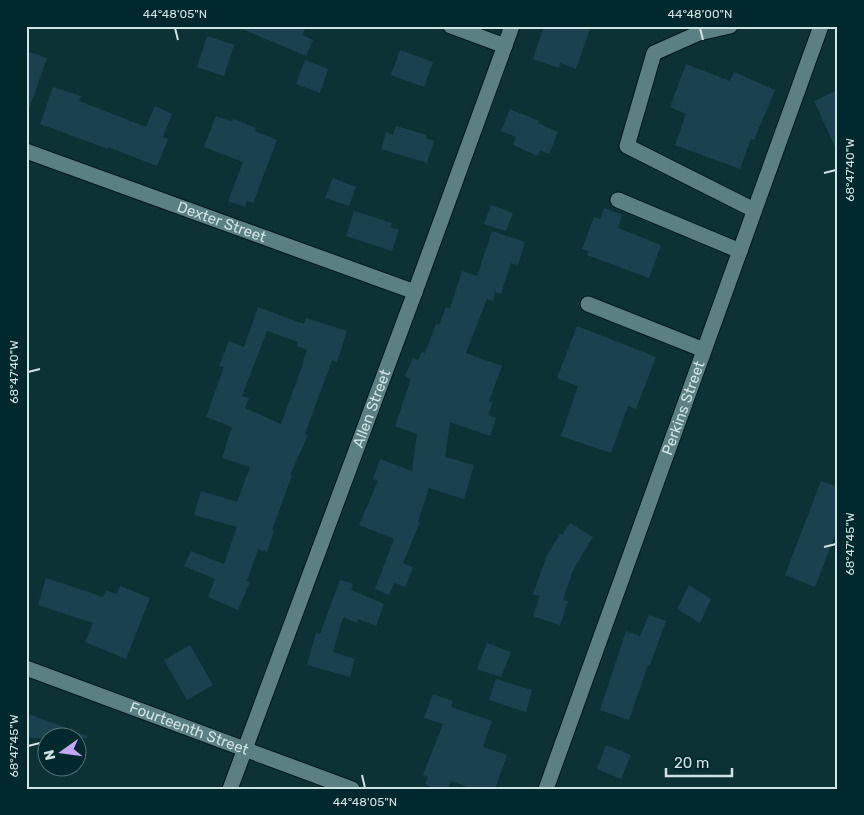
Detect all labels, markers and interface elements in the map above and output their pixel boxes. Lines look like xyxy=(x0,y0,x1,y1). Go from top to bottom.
text: 44°48'05"N xyxy=(143,7,207,21)
text: 44°48'00"N xyxy=(668,7,732,21)
text: 68°47'40"W xyxy=(843,138,857,202)
street label: Dexter Street xyxy=(175,197,269,246)
text: 68°47'40"W xyxy=(7,340,21,404)
street label: Perkins Street xyxy=(658,358,709,458)
street label: Allen Street xyxy=(349,367,394,450)
text: 68°47'45"W xyxy=(843,512,857,576)
street label: Fourteenth Street xyxy=(127,698,251,759)
text: 68°47'45"W xyxy=(7,714,21,778)
north arrow xyxy=(38,728,88,778)
scale bar xyxy=(666,745,733,777)
text: N xyxy=(40,748,59,762)
text: 20 m xyxy=(674,754,709,772)
text: 44°48'05"N xyxy=(333,795,397,809)

